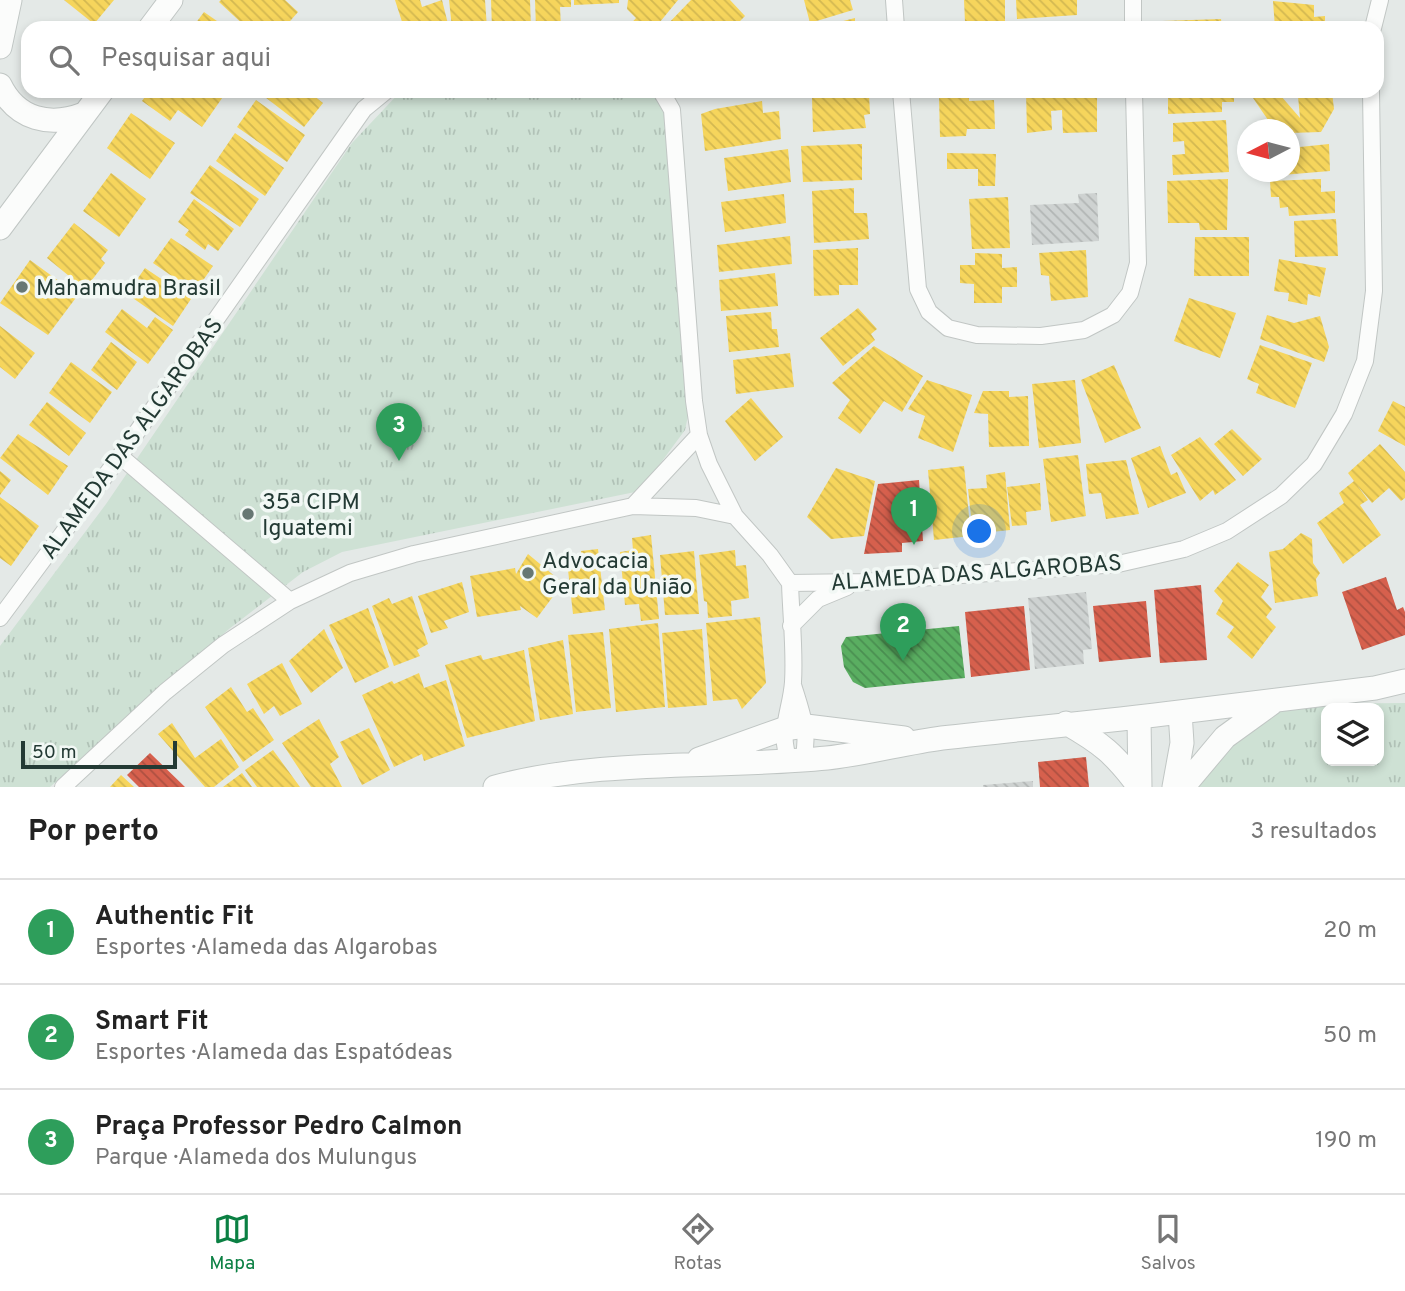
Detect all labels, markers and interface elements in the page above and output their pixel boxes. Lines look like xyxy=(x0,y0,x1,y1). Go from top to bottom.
search box xyxy=(21,21,1384,98)
icon: search xyxy=(45,41,83,79)
text: Pesquisar aqui xyxy=(101,43,271,76)
north arrow xyxy=(1237,119,1300,182)
place label: Mahamudra Brasil xyxy=(36,275,221,304)
marker: Mahamudra Brasil xyxy=(14,279,30,295)
street label: ALAMEDA DAS ALGAROBAS xyxy=(35,313,231,566)
pin: 3 xyxy=(376,403,422,461)
pin: 1 xyxy=(891,487,937,545)
place label: 35ª CIPM Iguatemi xyxy=(262,489,360,544)
marker: 35ª CIPM Iguatemi xyxy=(240,506,256,522)
your location xyxy=(962,514,996,548)
place label: Advocacia Geral da União xyxy=(542,548,692,603)
street label: ALAMEDA DAS ALGAROBAS xyxy=(830,550,1123,599)
marker: Advocacia Geral da União xyxy=(520,565,536,581)
pin: 2 xyxy=(880,603,926,661)
map controls xyxy=(1321,703,1384,766)
button: layers xyxy=(1321,703,1384,766)
scale bar xyxy=(21,738,177,770)
text: 50 m xyxy=(32,741,77,765)
text: Por perto xyxy=(28,814,159,851)
text: 3 resultados xyxy=(1250,818,1377,847)
text: Authentic Fit xyxy=(95,901,254,934)
text: 1 xyxy=(46,917,56,946)
text: 20 m xyxy=(1323,917,1377,946)
text: Esportes · Alameda das Algarobas xyxy=(95,934,438,963)
text: Smart Fit xyxy=(95,1006,209,1039)
text: 2 xyxy=(44,1022,58,1051)
text: 50 m xyxy=(1323,1022,1377,1051)
text: Esportes · Alameda das Espatódeas xyxy=(95,1039,453,1068)
text: Praça Professor Pedro Calmon xyxy=(95,1111,462,1144)
text: 3 xyxy=(44,1127,58,1156)
text: 190 m xyxy=(1315,1127,1377,1156)
text: Parque · Alameda dos Mulungus xyxy=(95,1144,417,1173)
tab: Mapa xyxy=(209,1210,255,1276)
tab: Rotas xyxy=(674,1210,722,1276)
tab: Salvos xyxy=(1140,1210,1196,1276)

